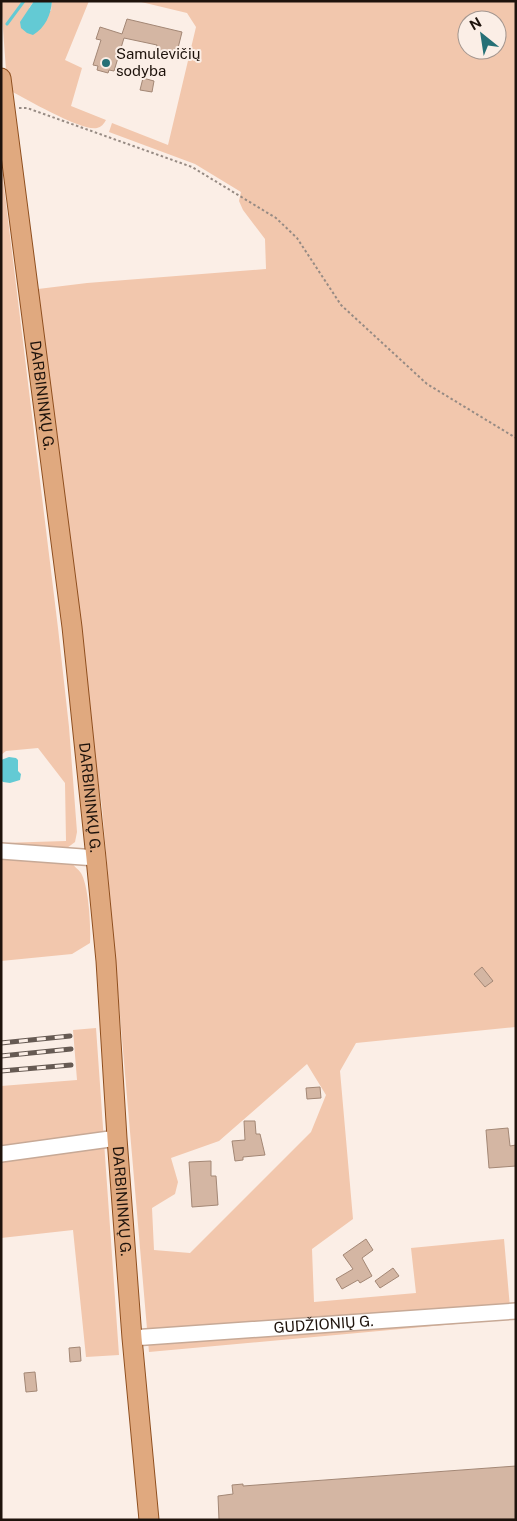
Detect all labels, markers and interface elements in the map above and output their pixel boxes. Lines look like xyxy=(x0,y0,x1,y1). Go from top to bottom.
north arrow xyxy=(457,10,507,60)
text: N xyxy=(467,14,484,33)
place label: Samulevičių sodyba xyxy=(116,45,200,79)
marker: Samulevičių sodyba xyxy=(100,57,112,69)
street label: DARBININKŲ G. xyxy=(27,339,58,451)
street label: DARBININKŲ G. xyxy=(76,742,104,853)
street label: DARBININKŲ G. xyxy=(110,1145,135,1257)
street label: GUDŽIONIŲ G. xyxy=(273,1312,374,1336)

